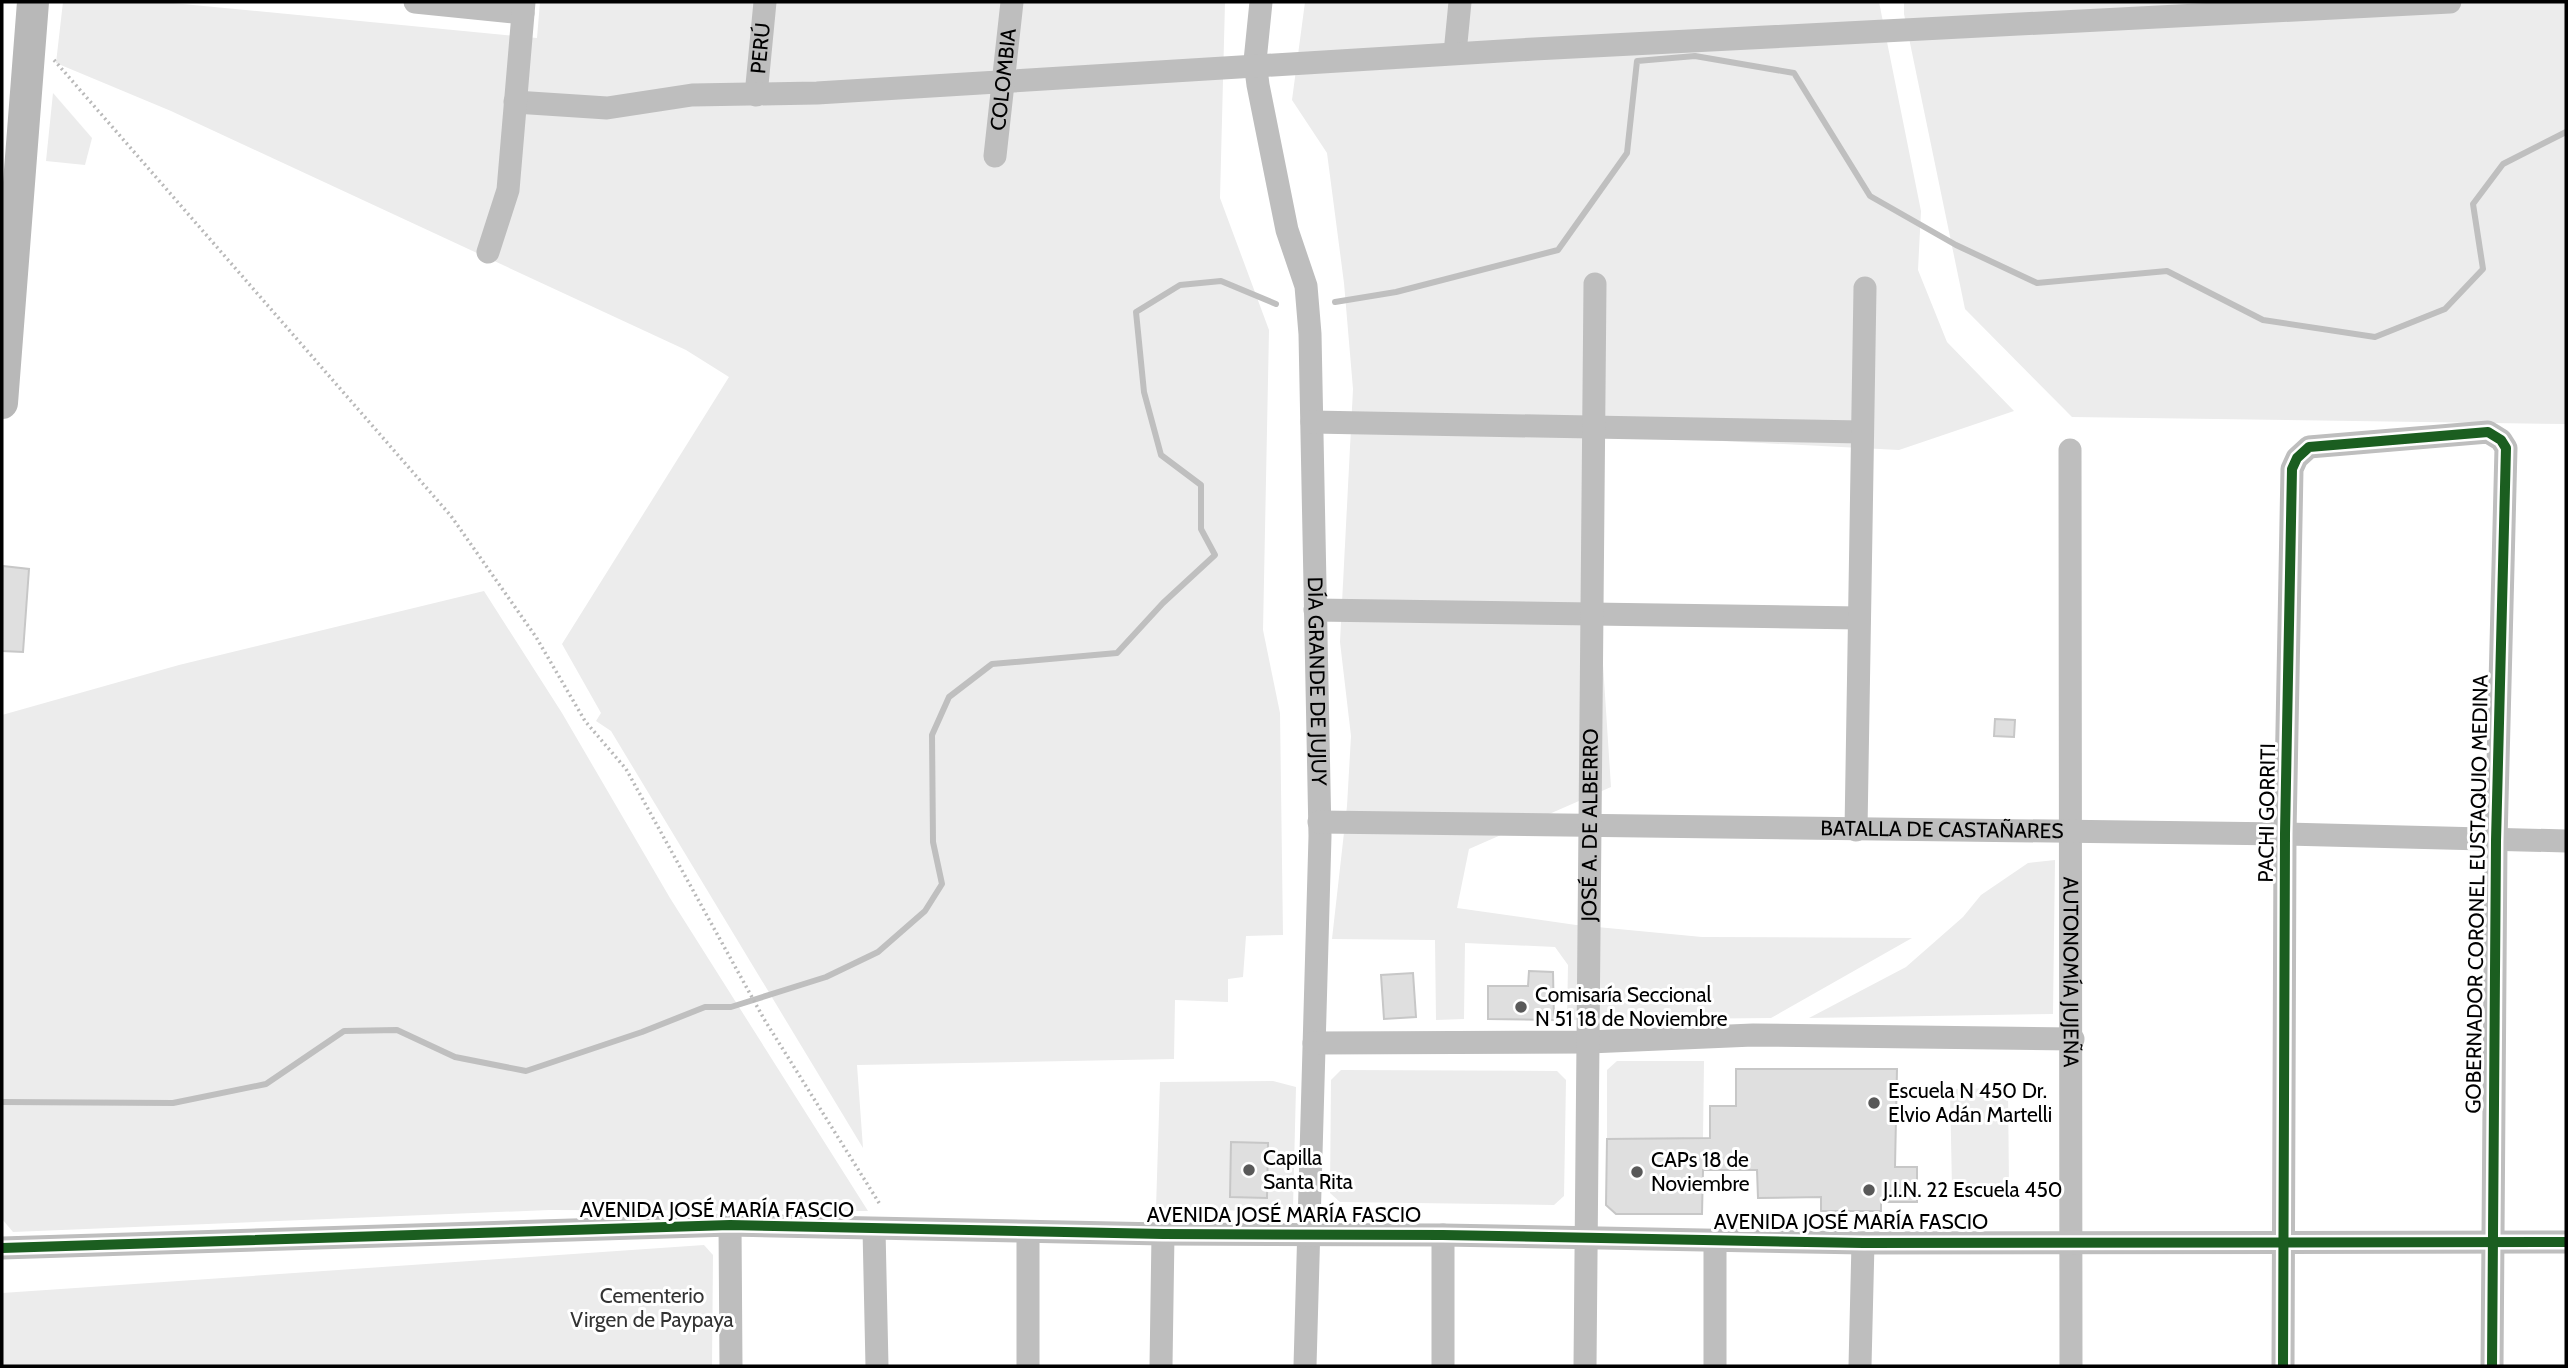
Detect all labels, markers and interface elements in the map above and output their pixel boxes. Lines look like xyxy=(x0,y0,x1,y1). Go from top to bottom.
street label: PERÚ xyxy=(745,21,775,75)
street label: COLOMBIA xyxy=(985,27,1021,132)
street label: DÍA GRANDE DE JUJUY xyxy=(1303,576,1332,787)
street label: GOBERNADOR CORONEL EUSTAQUIO MEDINA xyxy=(2460,674,2493,1114)
street label: JOSÉ A. DE ALBERRO xyxy=(1576,728,1603,923)
street label: PACHI GORRITI xyxy=(2253,743,2280,883)
street label: BATALLA DE CASTAÑARES xyxy=(1820,815,2064,843)
street label: AUTONOMÍA JUJEÑA xyxy=(2058,877,2085,1068)
place label: Comisaría Seccional N 51 18 de Noviembre xyxy=(1535,982,1728,1031)
marker: Comisaría Seccional N 51 18 de Noviembre xyxy=(1513,999,1529,1015)
place label: Escuela N 450 Dr. Elvio Adán Martelli xyxy=(1888,1078,2052,1127)
marker: Escuela N 450 Dr. Elvio Adán Martelli xyxy=(1866,1095,1882,1111)
place label: Capilla Santa Rita xyxy=(1263,1145,1353,1194)
place label: CAPs 18 de Noviembre xyxy=(1651,1147,1750,1196)
marker: Capilla Santa Rita xyxy=(1241,1162,1257,1178)
marker: CAPs 18 de Noviembre xyxy=(1629,1164,1645,1180)
place label: J.I.N. 22 Escuela 450 xyxy=(1882,1177,2063,1202)
marker: J.I.N. 22 Escuela 450 xyxy=(1861,1182,1877,1198)
street label: AVENIDA JOSÉ MARÍA FASCIO xyxy=(580,1197,854,1222)
street label: AVENIDA JOSÉ MARÍA FASCIO xyxy=(1147,1202,1421,1227)
street label: AVENIDA JOSÉ MARÍA FASCIO xyxy=(1714,1209,1988,1234)
park label: Cementerio Virgen de Paypaya xyxy=(570,1283,734,1332)

